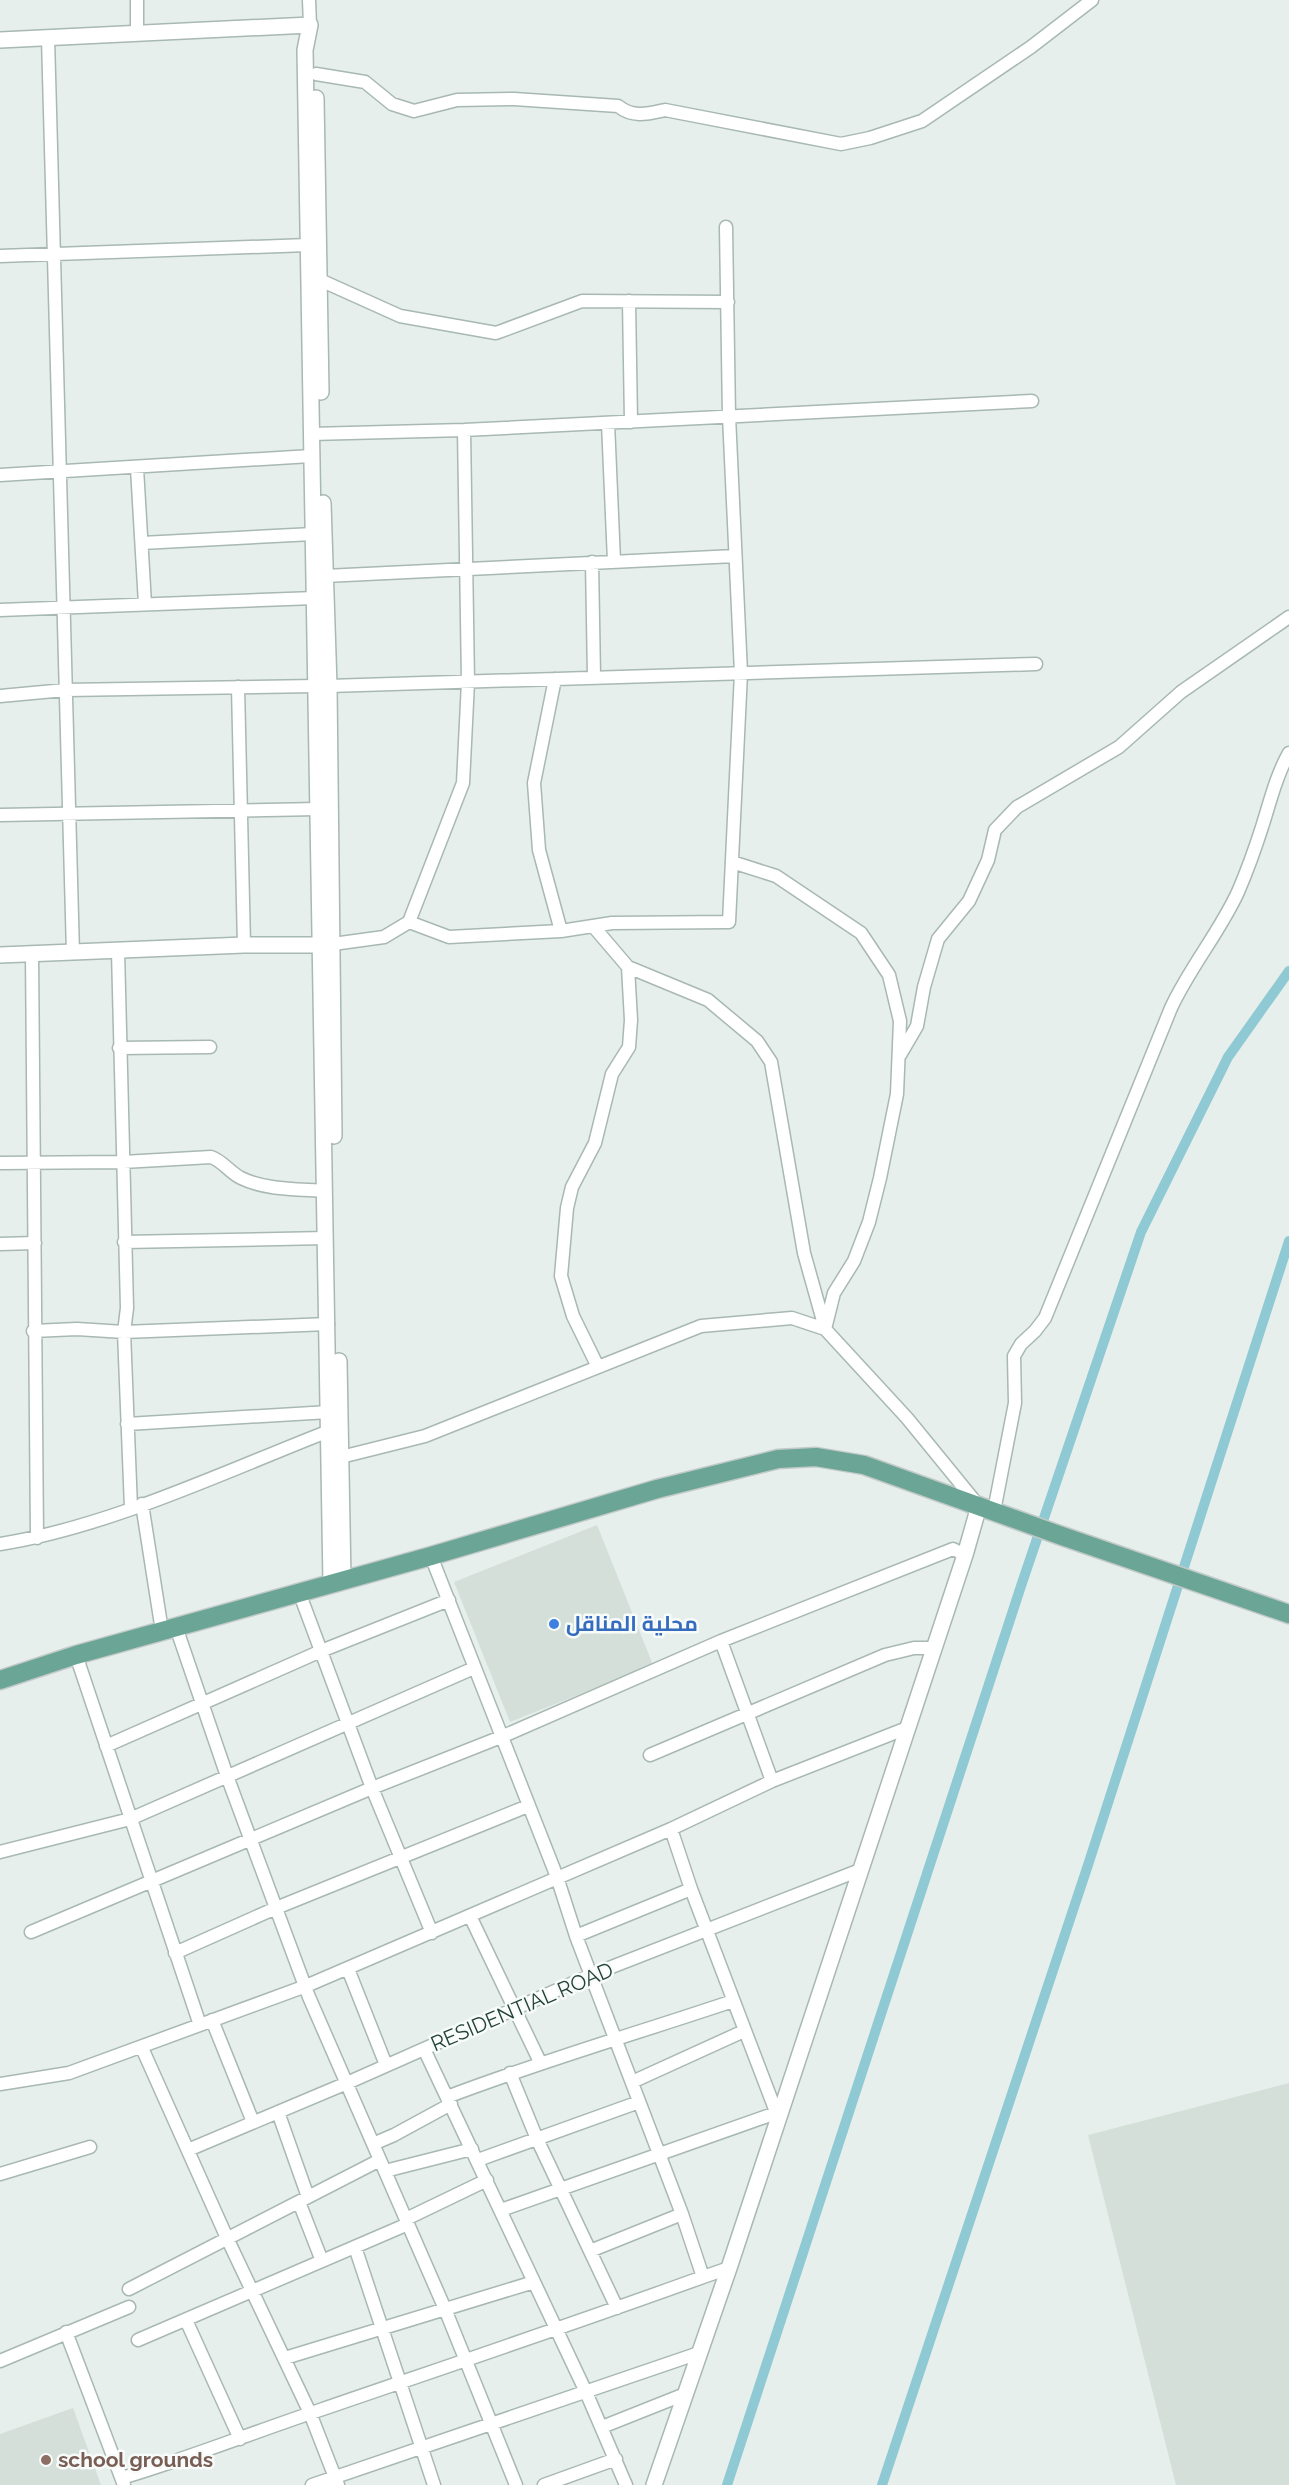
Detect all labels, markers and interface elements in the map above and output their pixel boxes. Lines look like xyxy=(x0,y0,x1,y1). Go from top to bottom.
place label: محلية المناقل xyxy=(566,1611,698,1636)
marker: محلية المناقل xyxy=(547,1617,561,1631)
street label: RESIDENTIAL ROAD xyxy=(427,1957,617,2056)
place label: school grounds xyxy=(58,2447,213,2472)
marker: school grounds xyxy=(39,2453,53,2467)

